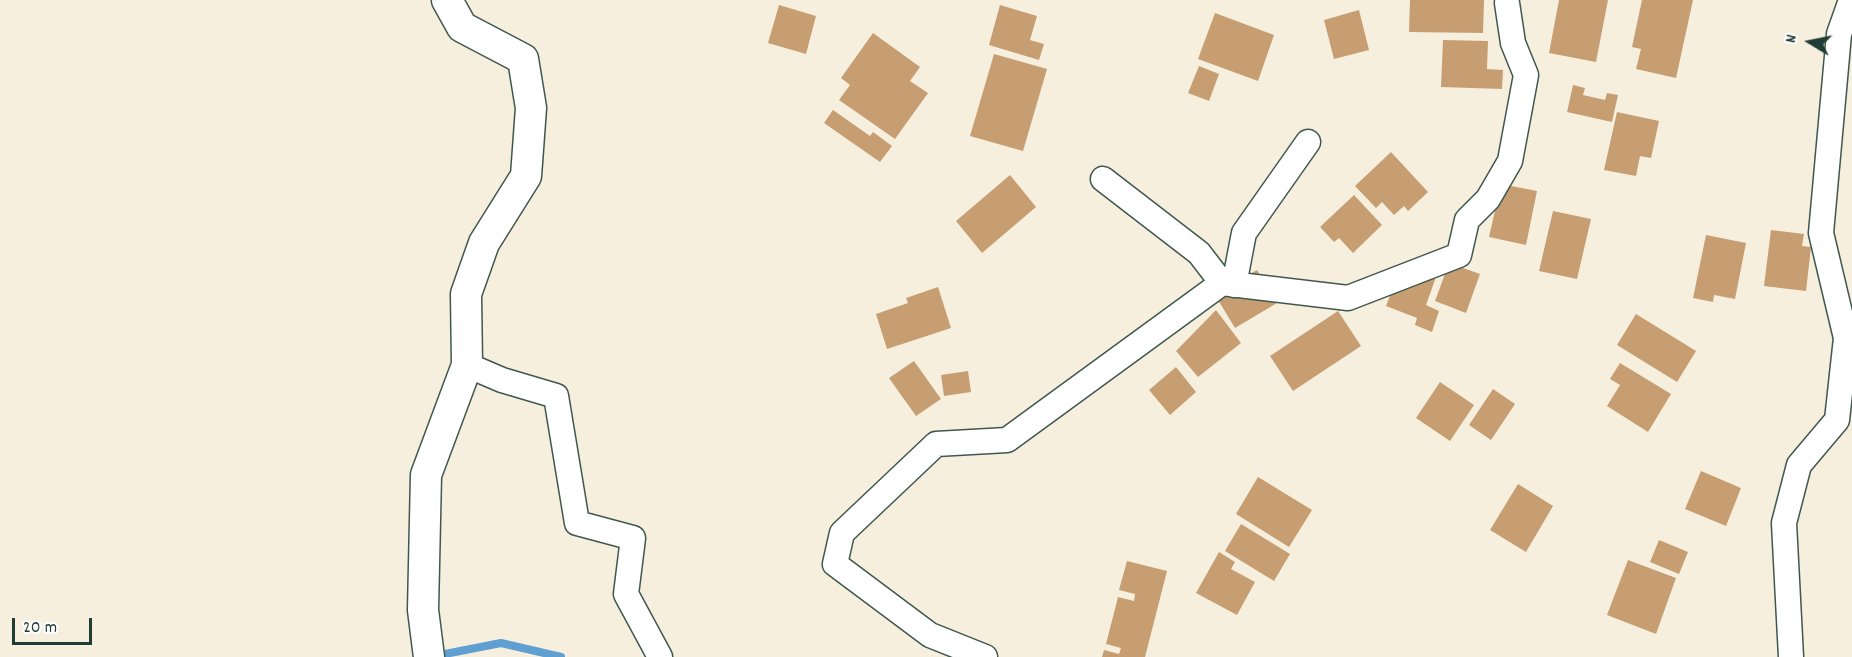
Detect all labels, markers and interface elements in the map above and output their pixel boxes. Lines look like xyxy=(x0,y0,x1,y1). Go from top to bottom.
north arrow xyxy=(1780,12,1840,72)
text: N xyxy=(1780,33,1804,45)
scale bar xyxy=(15,606,94,644)
text: 20 m xyxy=(23,616,57,641)

